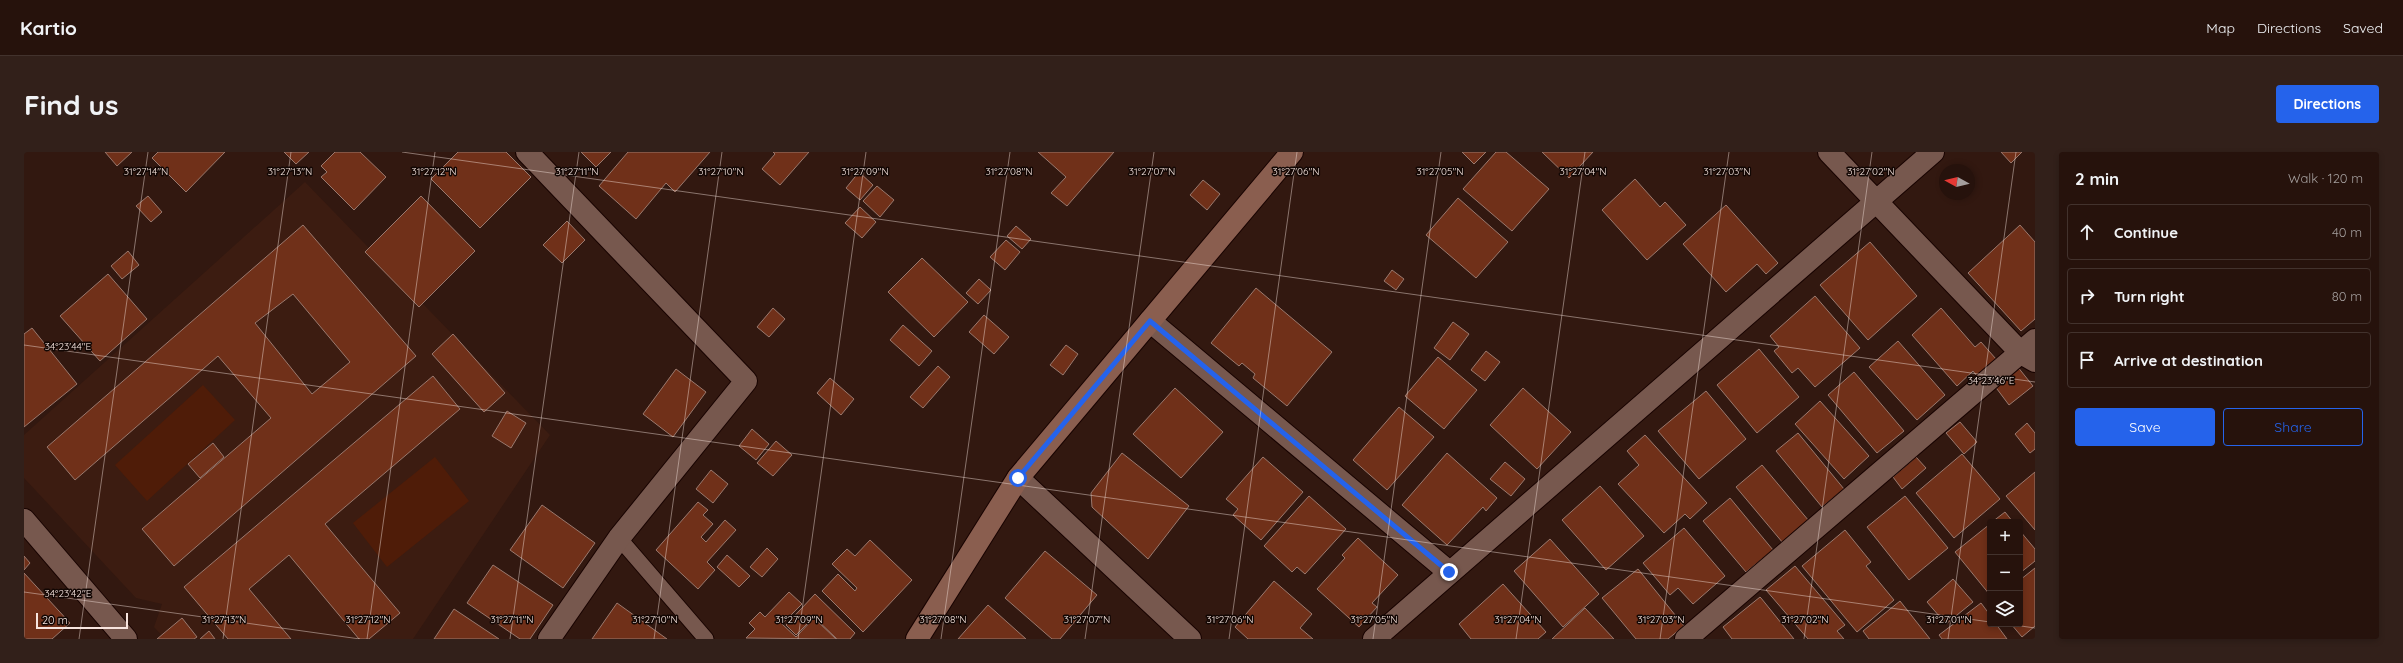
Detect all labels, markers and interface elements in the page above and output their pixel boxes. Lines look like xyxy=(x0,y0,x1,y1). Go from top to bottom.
text: Kartio xyxy=(20,16,77,40)
text: Map xyxy=(2206,19,2235,37)
text: Directions xyxy=(2257,19,2321,37)
text: Saved xyxy=(2343,19,2383,37)
button: Directions xyxy=(2276,85,2379,123)
text: Find us xyxy=(24,87,118,122)
north arrow xyxy=(1939,164,1975,200)
text: 31°27'14"N xyxy=(124,165,168,178)
text: 31°27'13"N xyxy=(268,165,312,178)
text: 31°27'12"N xyxy=(411,165,457,178)
text: 31°27'11"N xyxy=(555,165,599,178)
text: 31°27'10"N xyxy=(698,165,744,178)
text: 31°27'09"N xyxy=(841,165,889,178)
text: 31°27'08"N xyxy=(985,165,1033,178)
text: 31°27'07"N xyxy=(1129,165,1175,178)
text: 31°27'06"N xyxy=(1272,165,1320,178)
text: 31°27'05"N xyxy=(1416,165,1464,178)
text: 31°27'04"N xyxy=(1559,165,1607,178)
text: 31°27'03"N xyxy=(1704,165,1750,178)
text: 31°27'02"N xyxy=(1847,165,1895,178)
text: 2 min xyxy=(2075,168,2119,189)
text: Walk · 120 m xyxy=(2288,170,2363,186)
icon: ahead xyxy=(2076,221,2098,243)
text: Continue xyxy=(2114,223,2178,242)
text: 40 m xyxy=(2332,224,2362,240)
icon: right xyxy=(2076,285,2098,307)
text: Turn right xyxy=(2114,287,2185,306)
text: 80 m xyxy=(2332,288,2362,304)
text: 34°23'44"E xyxy=(45,340,92,353)
icon: arrive xyxy=(2076,349,2098,371)
text: Arrive at destination xyxy=(2114,351,2263,370)
text: 34°23'46"E xyxy=(1968,374,2015,387)
button: Save xyxy=(2075,408,2215,446)
button: Share xyxy=(2223,408,2363,446)
route start xyxy=(1009,469,1027,487)
map controls xyxy=(1987,519,2023,627)
button: + xyxy=(1987,519,2023,555)
button: − xyxy=(1987,555,2023,591)
route end xyxy=(1440,563,1458,581)
text: 34°23'42"E xyxy=(45,587,92,600)
button: layers xyxy=(1987,591,2023,627)
scale bar xyxy=(36,611,128,630)
text: 20 m xyxy=(42,613,68,627)
text: 31°27'13"N xyxy=(202,613,246,626)
text: 31°27'12"N xyxy=(345,613,391,626)
text: 31°27'11"N xyxy=(490,613,534,626)
text: 31°27'10"N xyxy=(632,613,678,626)
text: 31°27'09"N xyxy=(775,613,823,626)
text: 31°27'08"N xyxy=(919,613,967,626)
text: 31°27'07"N xyxy=(1064,613,1110,626)
text: 31°27'06"N xyxy=(1206,613,1254,626)
text: 31°27'05"N xyxy=(1350,613,1398,626)
text: 31°27'04"N xyxy=(1494,613,1542,626)
text: 31°27'03"N xyxy=(1638,613,1684,626)
text: 31°27'02"N xyxy=(1781,613,1829,626)
text: 31°27'01"N xyxy=(1926,613,1972,626)

